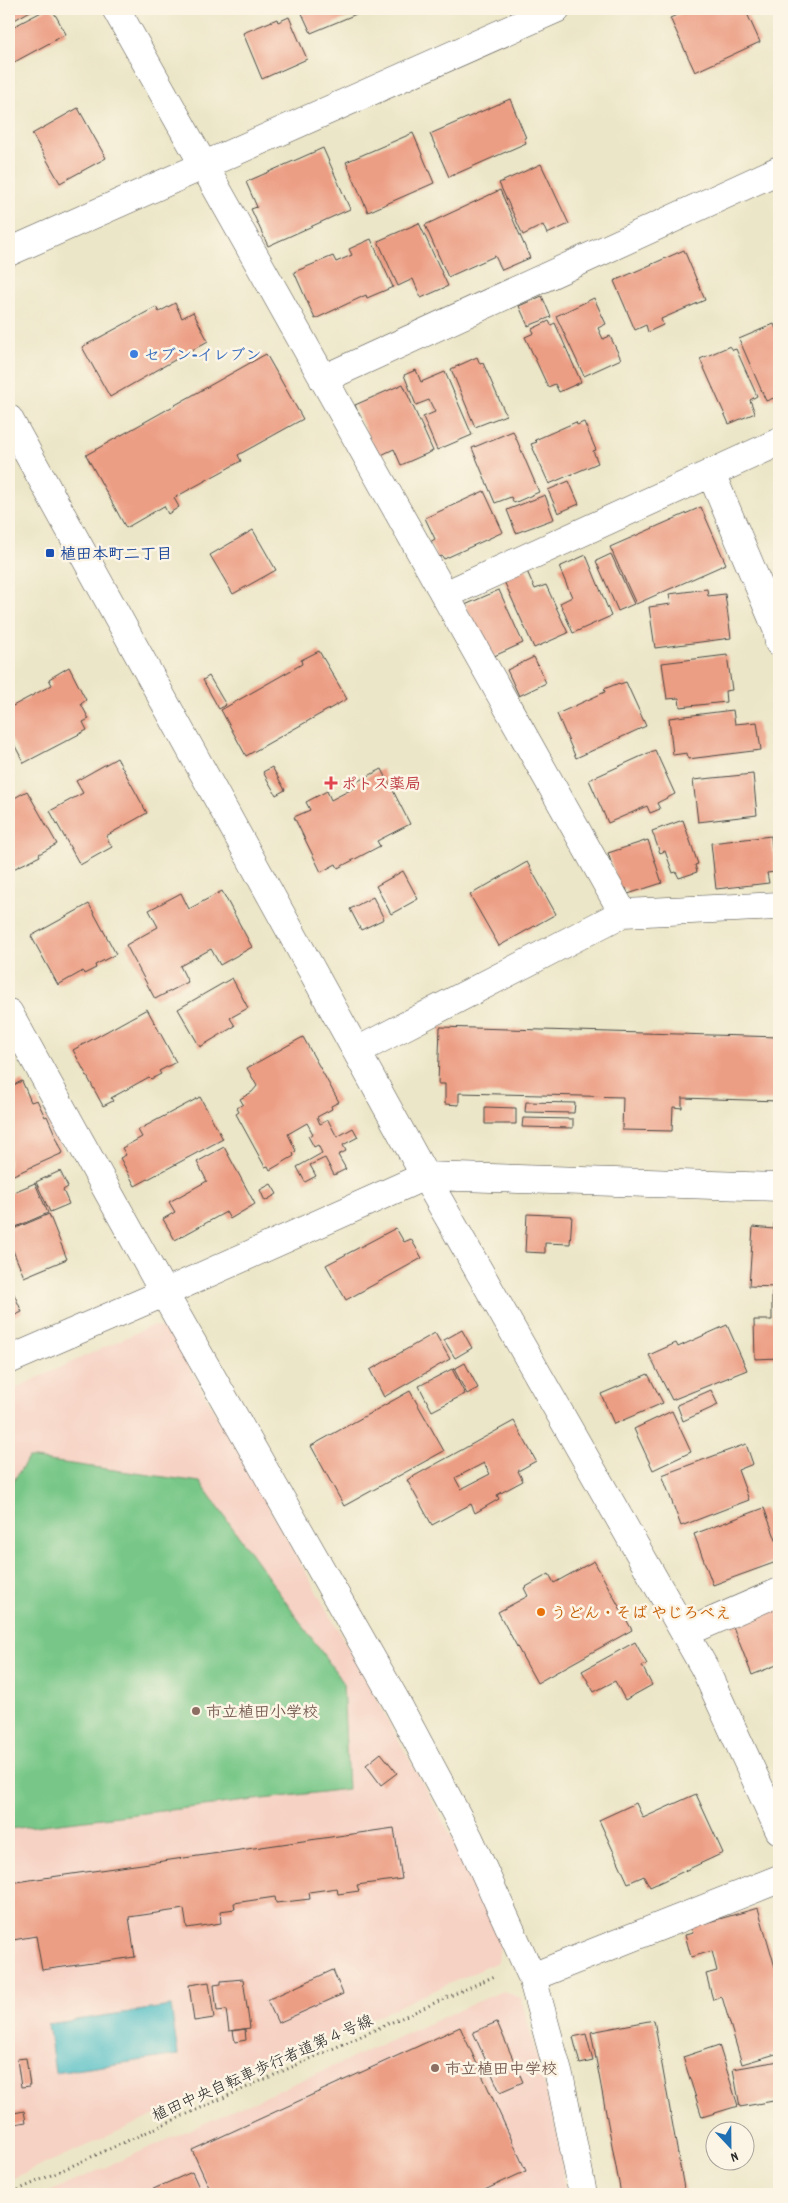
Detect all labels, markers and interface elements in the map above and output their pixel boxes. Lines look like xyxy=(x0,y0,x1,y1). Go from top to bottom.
place label: セブン-イレブン xyxy=(144,345,261,368)
marker: セブン-イレブン xyxy=(128,348,140,360)
place label: 植田本町二丁目 xyxy=(60,544,172,567)
marker: 植田本町二丁目 xyxy=(44,547,56,559)
place label: ポトス薬局 xyxy=(341,774,421,797)
marker: ポトス薬局 xyxy=(325,777,337,789)
place label: うどん・そば やじろべえ xyxy=(551,1603,731,1626)
marker: うどん・そば やじろべえ xyxy=(535,1606,547,1618)
place label: 市立植田小学校 xyxy=(206,1702,318,1725)
marker: 市立植田小学校 xyxy=(190,1705,202,1717)
street label: 植田中央自転車歩行者道第４号線 xyxy=(149,2010,377,2129)
place label: 市立植田中学校 xyxy=(445,2059,557,2082)
marker: 市立植田中学校 xyxy=(429,2062,441,2074)
north arrow xyxy=(706,2120,756,2170)
text: N xyxy=(727,2146,741,2167)

